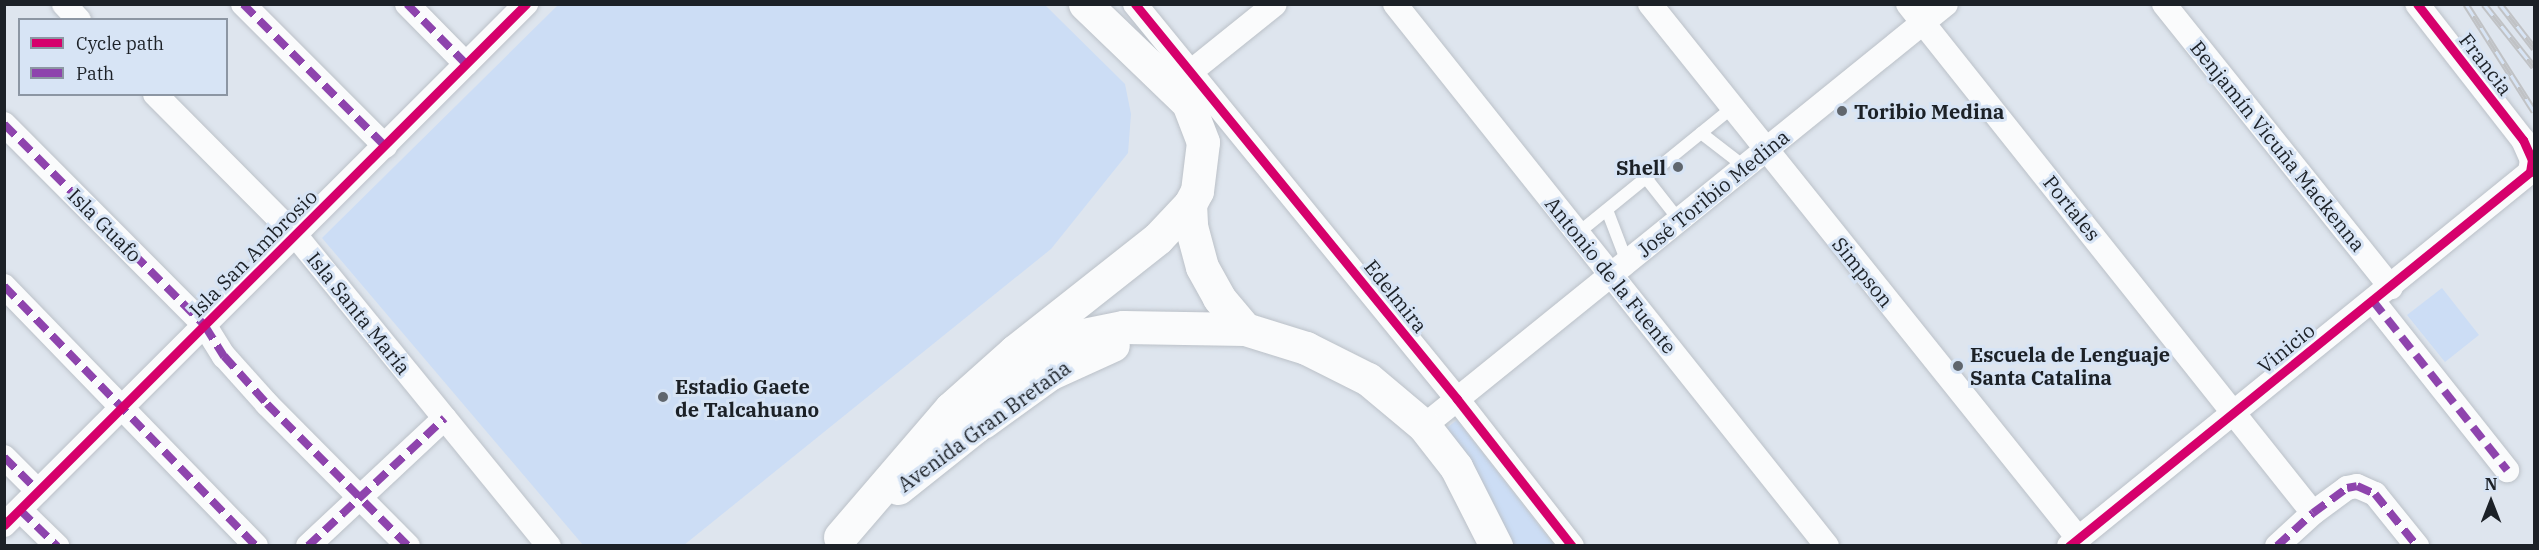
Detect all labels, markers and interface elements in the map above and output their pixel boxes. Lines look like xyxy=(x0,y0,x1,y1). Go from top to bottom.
legend xyxy=(18,18,228,96)
street label: Francia xyxy=(2454,28,2518,100)
text: Cycle path xyxy=(76,32,164,55)
street label: Benjamín Vicuña Mackenna xyxy=(2186,36,2370,256)
text: Path xyxy=(76,62,114,85)
place label: Toribio Medina xyxy=(1854,99,2004,123)
marker: Toribio Medina xyxy=(1835,104,1849,118)
street label: José Toribio Medina xyxy=(1632,124,1794,262)
place label: Shell xyxy=(1616,155,1666,179)
marker: Shell xyxy=(1671,160,1685,174)
street label: Portales xyxy=(2038,171,2106,245)
street label: Isla Guafo xyxy=(63,183,147,267)
street label: Isla San Ambrosio xyxy=(184,184,322,322)
street label: Antonio de la Fuente xyxy=(1540,192,1682,358)
street label: Simpson xyxy=(1827,232,1899,312)
street label: Isla Santa María xyxy=(302,247,416,379)
street label: Edelmira xyxy=(1359,255,1433,337)
street label: Vinicio xyxy=(2253,318,2319,378)
place label: Escuela de Lenguaje Santa Catalina xyxy=(1970,342,2170,389)
street label: Avenida Gran Bretaña xyxy=(893,355,1075,497)
marker: Escuela de Lenguaje Santa Catalina xyxy=(1951,359,1965,373)
place label: Estadio Gaete de Talcahuano xyxy=(675,374,819,421)
marker: Estadio Gaete de Talcahuano xyxy=(656,390,670,404)
north arrow xyxy=(2461,472,2521,532)
text: N xyxy=(2485,474,2497,494)

